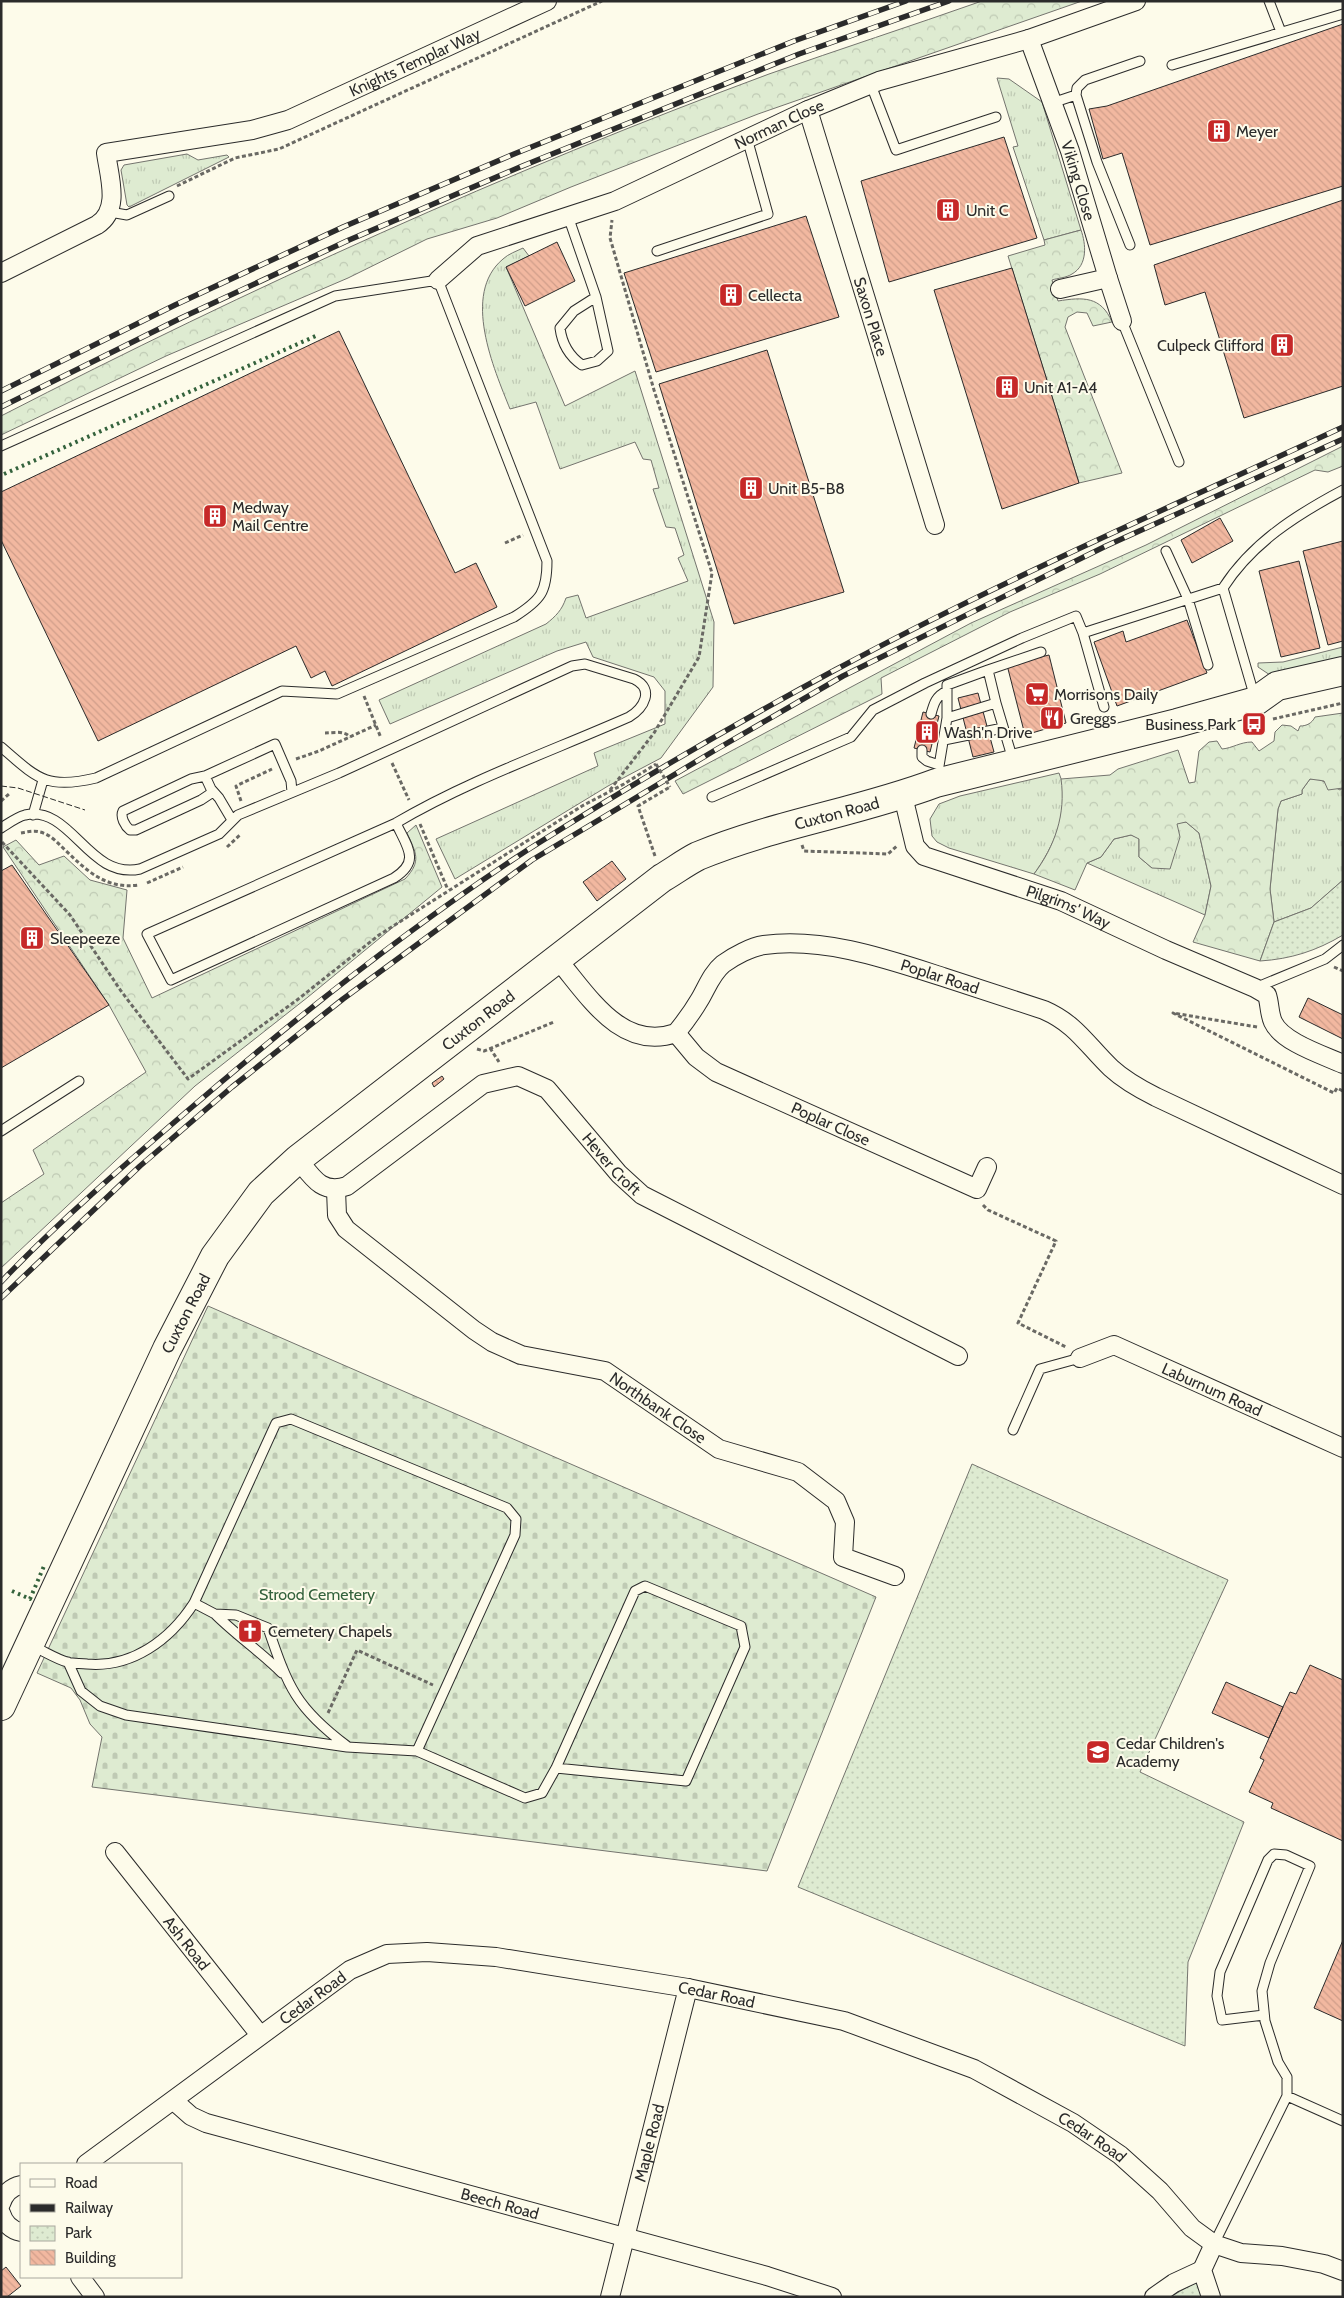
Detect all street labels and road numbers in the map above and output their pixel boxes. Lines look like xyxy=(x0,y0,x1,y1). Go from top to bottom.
street label: Knights Templar Way xyxy=(346,24,483,101)
street label: Norman Close xyxy=(731,96,827,153)
street label: Viking Close xyxy=(1057,138,1099,223)
street label: Saxon Place xyxy=(850,275,892,358)
street label: Cuxton Road xyxy=(792,793,881,834)
street label: Pilgrims' Way xyxy=(1024,881,1114,933)
street label: Poplar Road xyxy=(898,955,982,998)
street label: Cuxton Road xyxy=(438,986,519,1055)
street label: Poplar Close xyxy=(788,1098,873,1150)
street label: Hever Croft xyxy=(578,1129,645,1200)
street label: Cuxton Road xyxy=(158,1270,214,1356)
street label: Laburnum Road xyxy=(1159,1359,1265,1420)
street label: Northbank Close xyxy=(606,1368,710,1447)
street label: Ash Road xyxy=(159,1912,214,1974)
street label: Cedar Road xyxy=(276,1967,350,2029)
street label: Cedar Road xyxy=(677,1978,757,2012)
street label: Maple Road xyxy=(630,2102,668,2184)
street label: Cedar Road xyxy=(1055,2108,1130,2166)
street label: Beech Road xyxy=(459,2184,541,2223)

